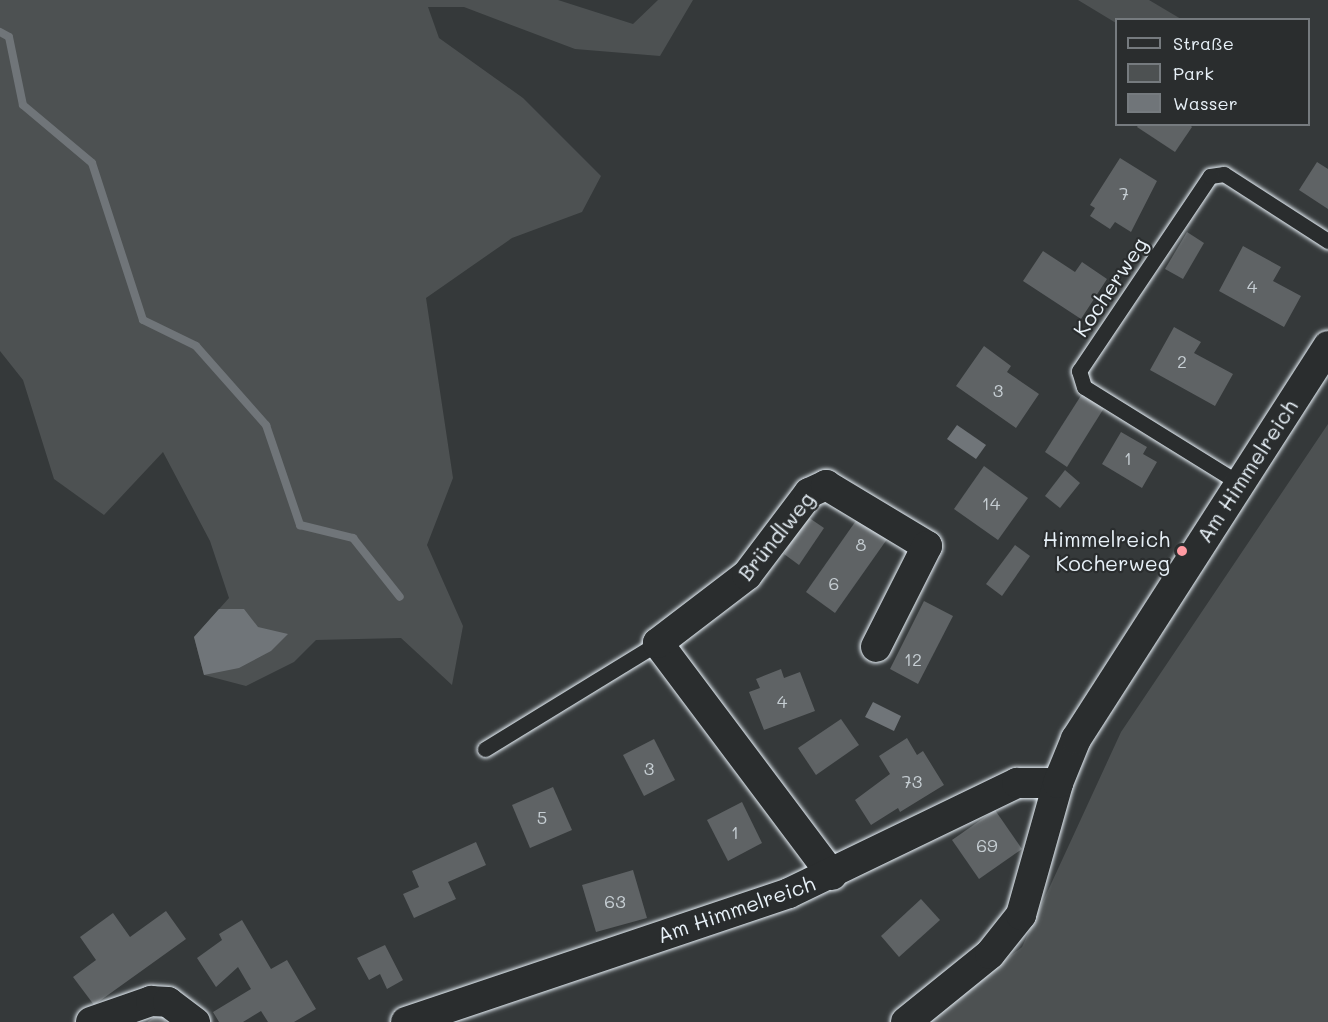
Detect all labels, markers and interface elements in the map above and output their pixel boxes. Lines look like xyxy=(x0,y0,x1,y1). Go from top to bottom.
legend xyxy=(1115,18,1310,126)
text: Straße xyxy=(1173,31,1234,55)
text: Park xyxy=(1173,61,1214,85)
text: Wasser xyxy=(1173,91,1238,115)
house number: 7 xyxy=(1119,182,1129,204)
street label: Kocherweg xyxy=(1068,233,1152,341)
house number: 4 xyxy=(1247,275,1257,297)
house number: 2 xyxy=(1177,350,1187,372)
house number: 3 xyxy=(993,379,1003,401)
street label: Am Himmelreich xyxy=(1191,395,1303,547)
house number: 1 xyxy=(1124,447,1132,469)
street label: Bründlweg xyxy=(733,487,819,585)
house number: 14 xyxy=(982,492,1000,514)
place label: Himmelreich Kocherweg xyxy=(1043,526,1170,576)
house number: 8 xyxy=(856,533,866,555)
marker: Himmelreich Kocherweg xyxy=(1175,544,1189,558)
house number: 6 xyxy=(829,572,839,594)
house number: 12 xyxy=(904,648,922,670)
house number: 4 xyxy=(777,690,787,712)
house number: 3 xyxy=(644,757,654,779)
house number: 73 xyxy=(902,770,922,792)
house number: 5 xyxy=(537,806,547,828)
house number: 1 xyxy=(731,821,739,843)
house number: 69 xyxy=(976,834,998,856)
street label: Am Himmelreich xyxy=(654,870,818,948)
house number: 63 xyxy=(604,890,626,912)

